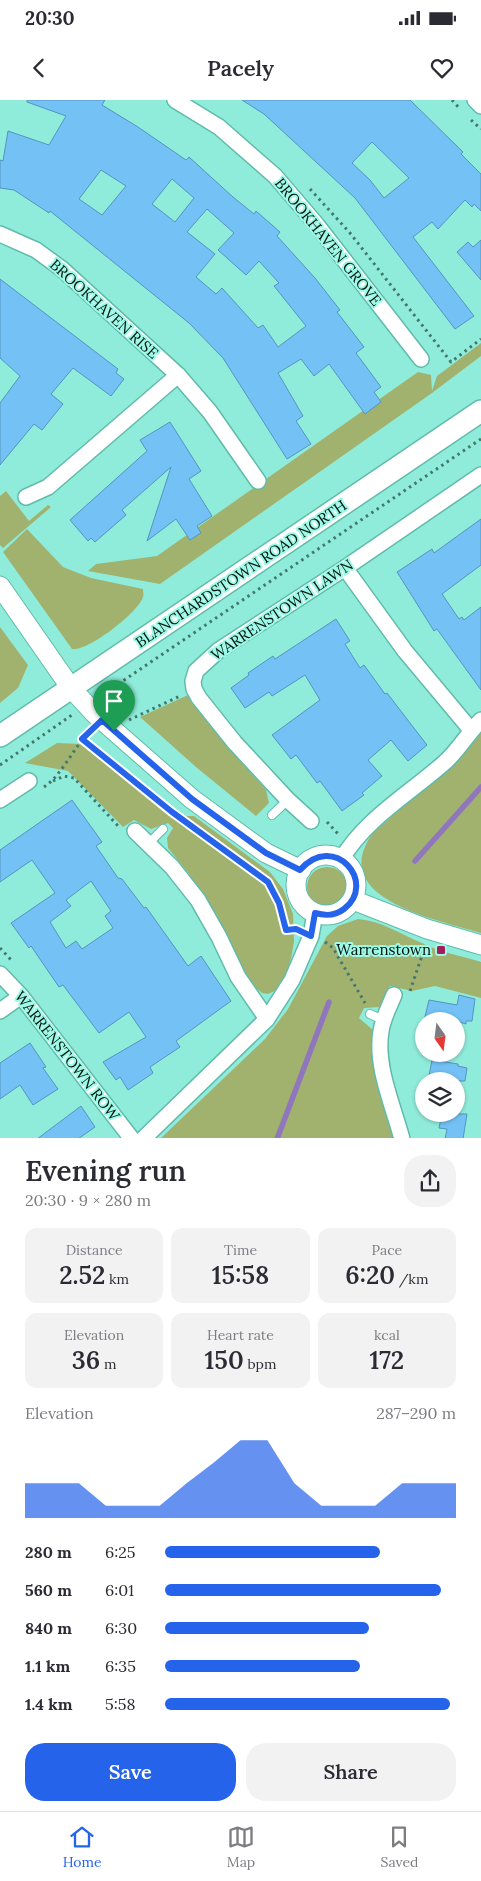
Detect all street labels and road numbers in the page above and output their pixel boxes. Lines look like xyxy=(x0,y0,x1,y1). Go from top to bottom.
street label: BROOKHAVEN GROVE xyxy=(271,174,386,310)
street label: BROOKHAVEN RISE xyxy=(46,255,163,362)
street label: BLANCHARDSTOWN ROAD NORTH xyxy=(132,496,350,652)
street label: WARRENSTOWN LAWN xyxy=(207,555,356,664)
street label: WARRENSTOWN ROW xyxy=(11,987,125,1125)

